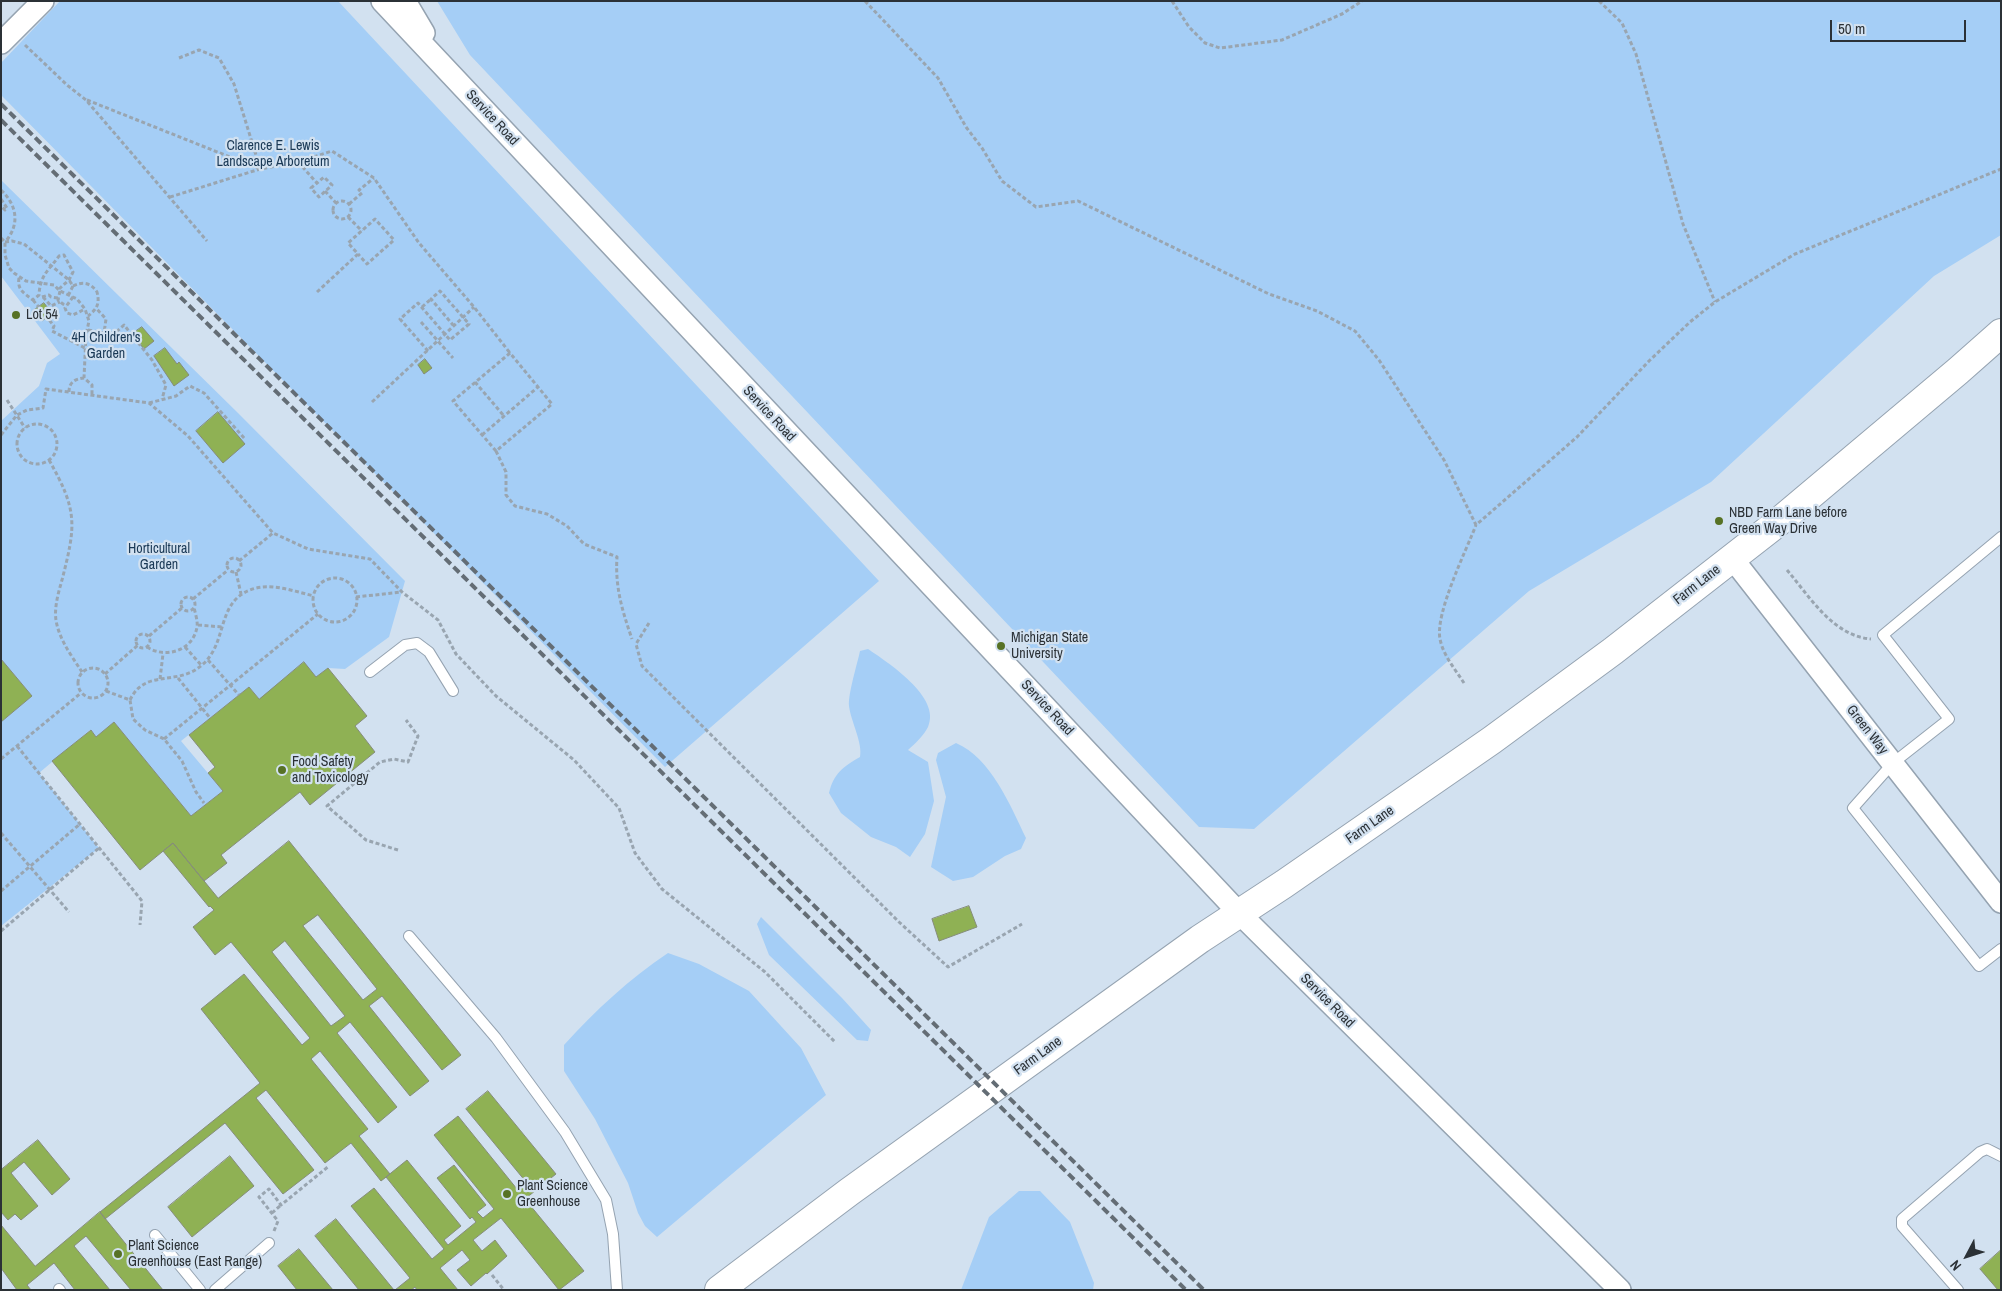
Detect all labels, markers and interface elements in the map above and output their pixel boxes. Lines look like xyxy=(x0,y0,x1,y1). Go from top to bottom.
scale bar xyxy=(1832,10,1968,42)
text: 50 m xyxy=(1838,18,1865,39)
street label: Service Road xyxy=(462,87,522,149)
park label: Clarence E. Lewis Landscape Arboretum xyxy=(217,138,329,170)
place label: Lot 54 xyxy=(26,307,58,323)
marker: Lot 54 xyxy=(10,309,22,321)
park label: 4H Children's Garden xyxy=(71,330,141,362)
street label: Service Road xyxy=(739,383,799,445)
place label: NBD Farm Lane before Green Way Drive xyxy=(1729,505,1847,538)
marker: NBD Farm Lane before Green Way Drive xyxy=(1713,515,1725,527)
park label: Horticultural Garden xyxy=(128,541,190,574)
street label: Farm Lane xyxy=(1670,561,1724,609)
place label: Michigan State University xyxy=(1011,630,1088,662)
marker: Michigan State University xyxy=(995,640,1007,652)
street label: Service Road xyxy=(1017,677,1077,739)
street label: Green Way xyxy=(1843,702,1891,758)
place label: Food Safety and Toxicology xyxy=(292,754,369,786)
marker: Food Safety and Toxicology xyxy=(276,764,288,776)
street label: Farm Lane xyxy=(1343,802,1397,848)
street label: Service Road xyxy=(1296,970,1358,1032)
street label: Farm Lane xyxy=(1011,1033,1065,1079)
place label: Plant Science Greenhouse xyxy=(517,1178,588,1210)
marker: Plant Science Greenhouse xyxy=(501,1188,513,1200)
north arrow xyxy=(1942,1231,1992,1281)
place label: Plant Science Greenhouse (East Range) xyxy=(128,1238,262,1270)
marker: Plant Science Greenhouse (East Range) xyxy=(112,1248,124,1260)
text: N xyxy=(1946,1257,1965,1275)

